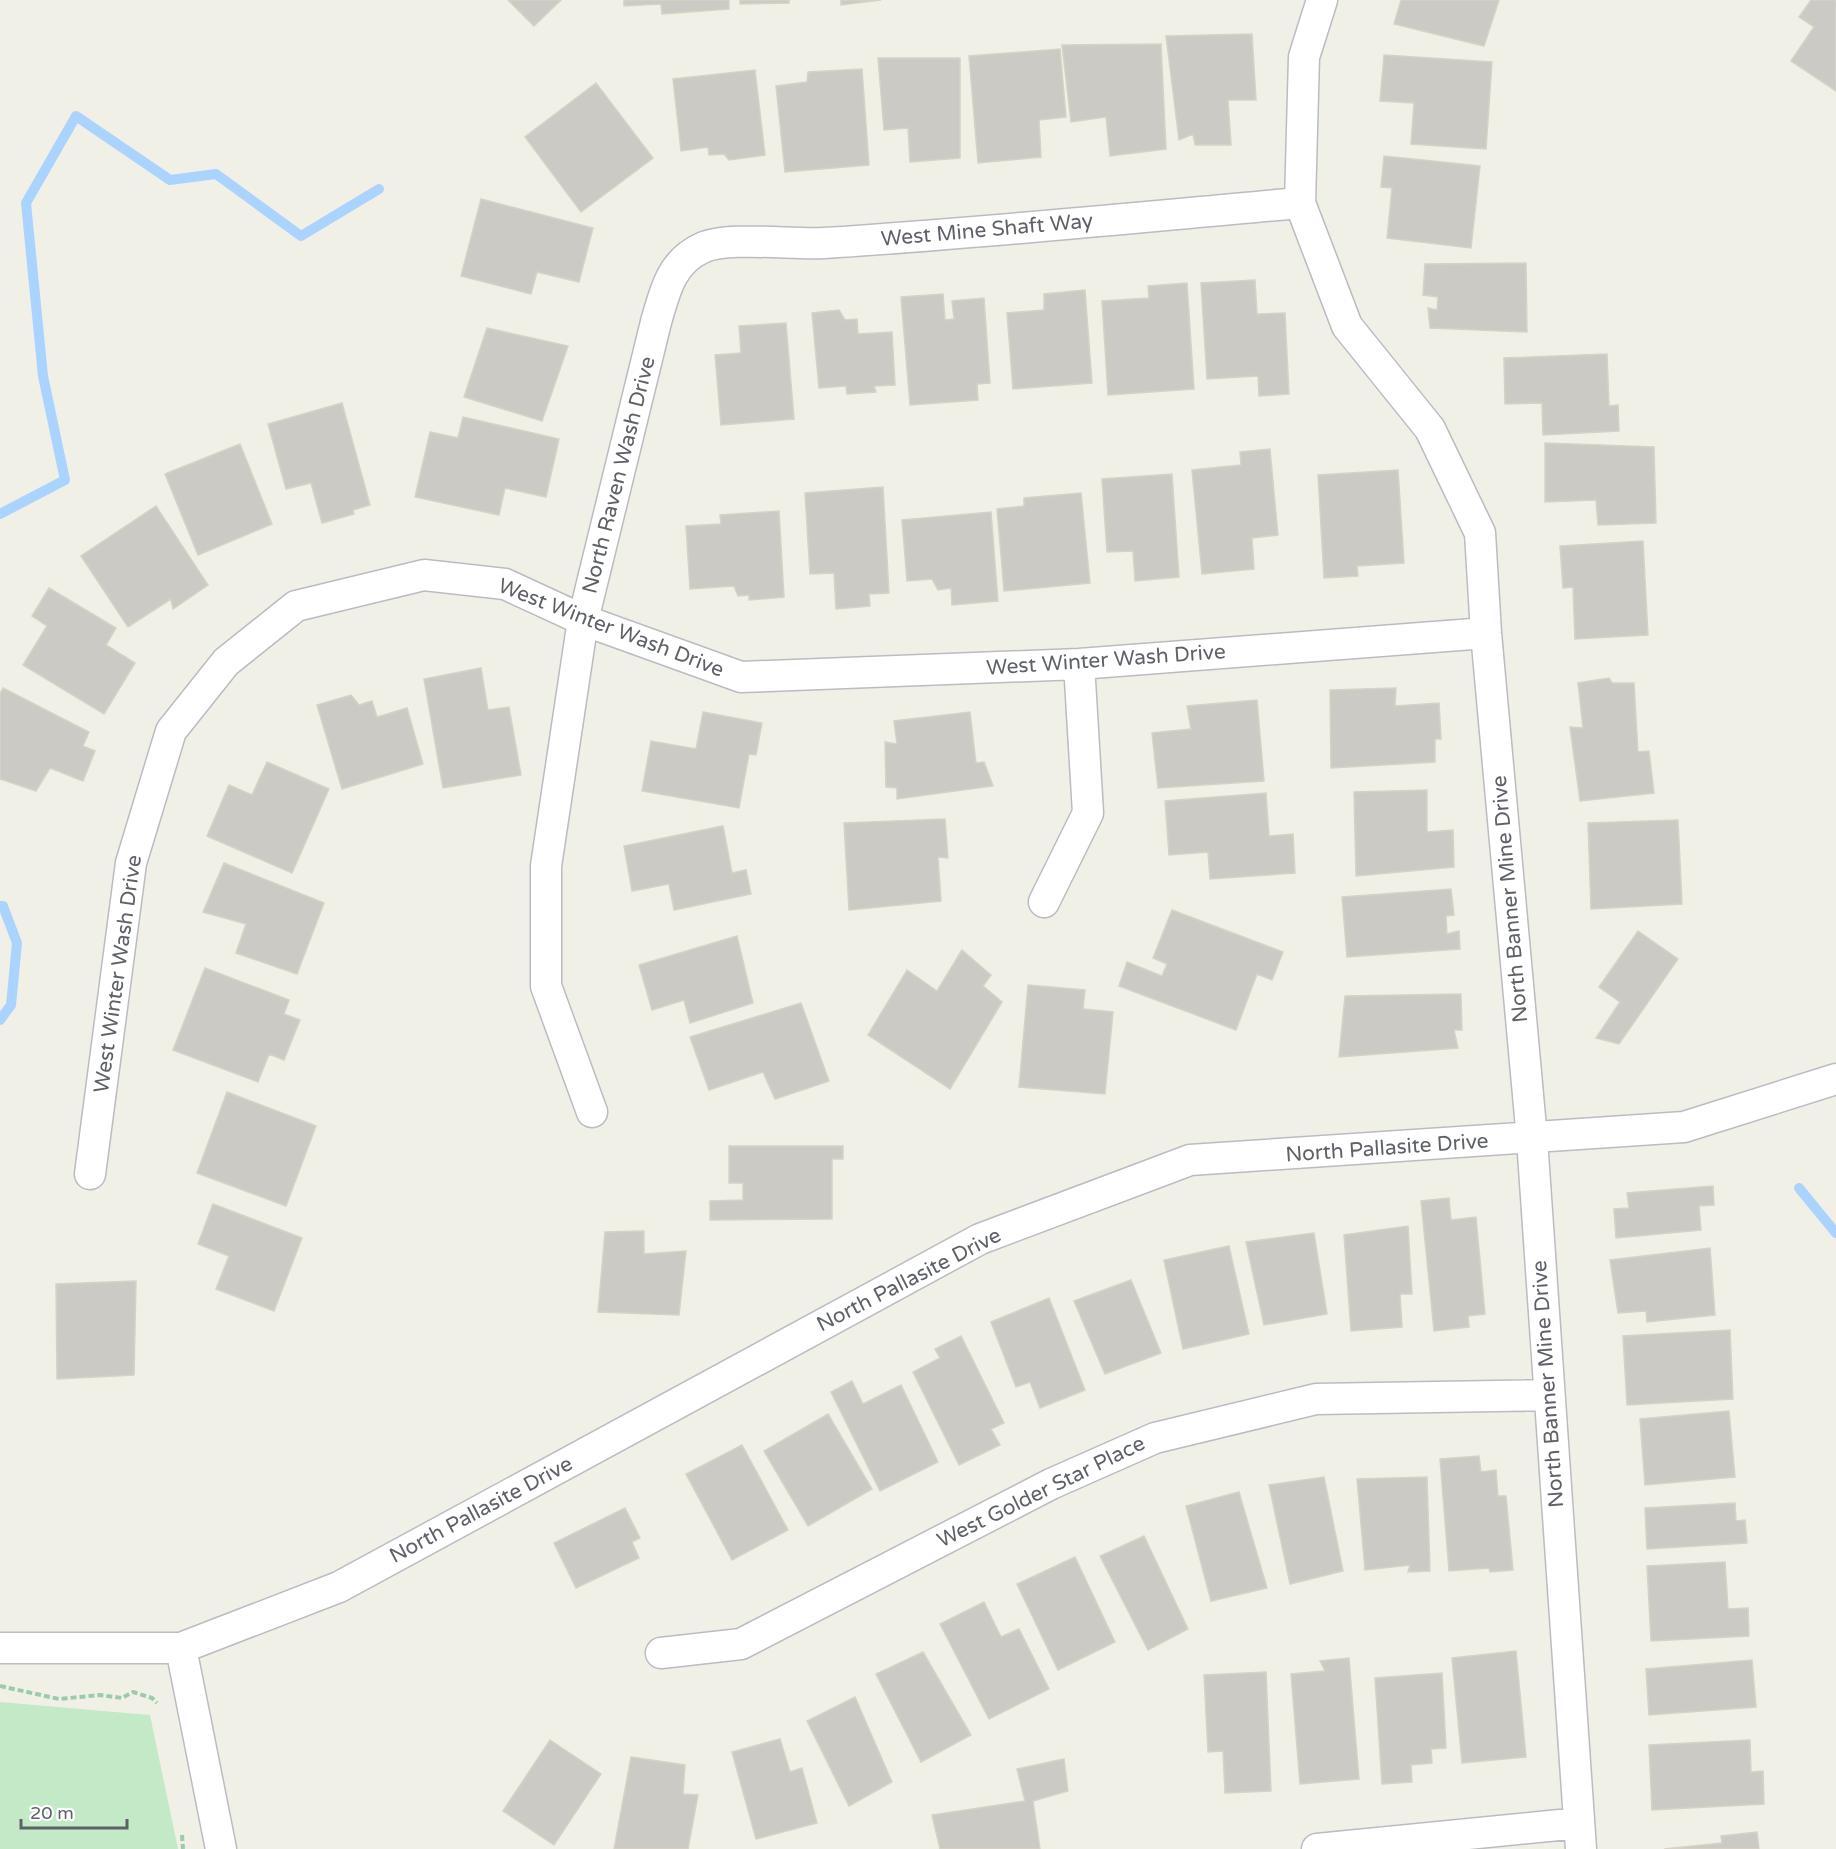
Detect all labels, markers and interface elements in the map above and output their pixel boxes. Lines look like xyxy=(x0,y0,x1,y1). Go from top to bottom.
street label: West Mine Shaft Way xyxy=(880,208,1094,252)
street label: North Raven Wash Drive xyxy=(577,354,661,596)
street label: West Winter Wash Drive xyxy=(495,573,728,683)
street label: West Winter Wash Drive xyxy=(985,639,1227,681)
street label: North Banner Mine Drive xyxy=(1487,774,1533,1024)
street label: West Winter Wash Drive xyxy=(89,853,147,1095)
street label: North Pallasite Drive xyxy=(1285,1128,1490,1168)
street label: North Pallasite Drive xyxy=(813,1223,1005,1337)
street label: North Banner Mine Drive xyxy=(1527,1259,1569,1509)
street label: West Golder Star Place xyxy=(933,1431,1149,1553)
street label: North Pallasite Drive xyxy=(385,1451,577,1569)
scale bar xyxy=(21,1792,128,1830)
text: 20 m xyxy=(30,1802,74,1824)

